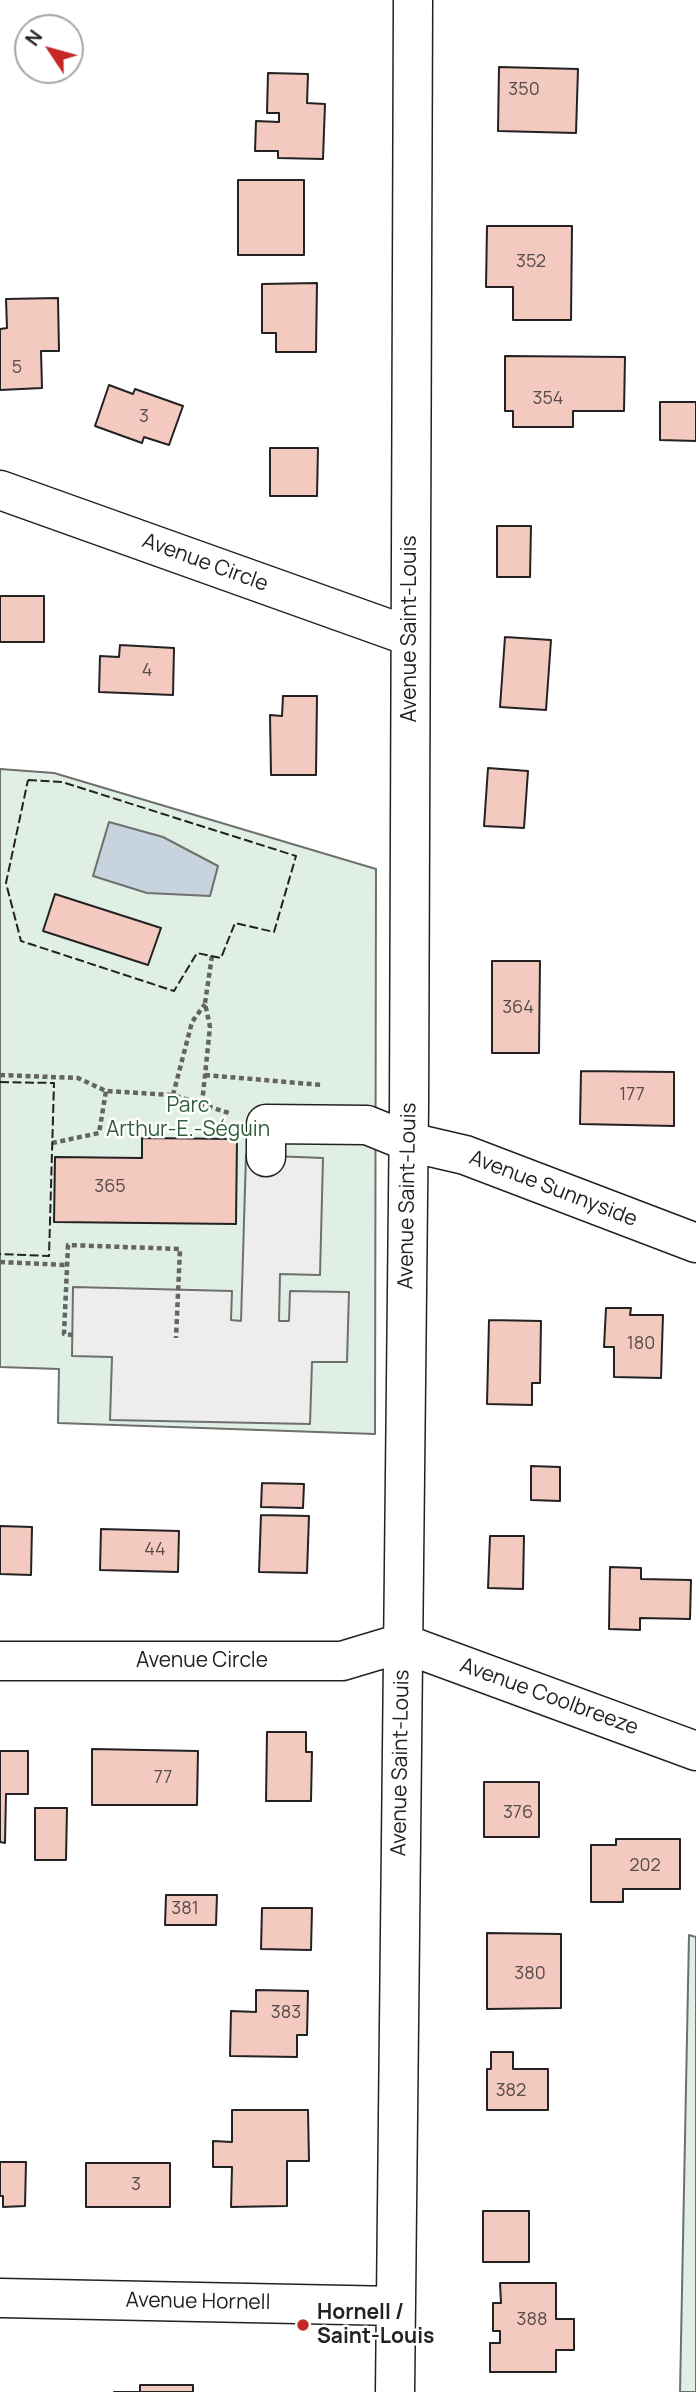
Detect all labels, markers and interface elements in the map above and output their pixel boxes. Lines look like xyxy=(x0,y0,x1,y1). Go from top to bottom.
north arrow xyxy=(14,14,84,84)
text: N xyxy=(19,25,48,51)
house number: 350 xyxy=(508,79,540,101)
house number: 352 xyxy=(516,251,546,273)
house number: 5 xyxy=(12,357,22,379)
house number: 354 xyxy=(533,388,563,410)
house number: 3 xyxy=(139,406,149,428)
street label: Avenue Circle xyxy=(139,529,271,597)
street label: Avenue Saint-Louis xyxy=(397,536,423,722)
house number: 4 xyxy=(142,660,152,682)
house number: 364 xyxy=(502,997,534,1019)
house number: 177 xyxy=(619,1084,645,1106)
park label: Parc Arthur-E.-Séguin xyxy=(106,1093,270,1143)
street label: Avenue Saint-Louis xyxy=(394,1102,422,1290)
street label: Avenue Sunnyside xyxy=(466,1145,640,1233)
house number: 365 xyxy=(94,1176,126,1198)
house number: 180 xyxy=(627,1333,655,1355)
house number: 44 xyxy=(144,1539,166,1561)
street label: Avenue Circle xyxy=(136,1648,268,1674)
street label: Avenue Coolbreeze xyxy=(456,1653,642,1741)
street label: Avenue Saint-Louis xyxy=(387,1669,415,1857)
house number: 77 xyxy=(154,1767,172,1789)
house number: 376 xyxy=(503,1802,533,1824)
house number: 202 xyxy=(629,1855,661,1877)
house number: 381 xyxy=(171,1898,199,1920)
house number: 380 xyxy=(514,1963,546,1985)
house number: 383 xyxy=(271,2002,301,2024)
house number: 382 xyxy=(496,2080,526,2102)
house number: 3 xyxy=(131,2174,141,2196)
street label: Avenue Hornell xyxy=(125,2288,271,2316)
place label: Hornell / Saint-Louis xyxy=(317,2300,434,2350)
house number: 388 xyxy=(517,2309,547,2331)
marker: Hornell / Saint-Louis xyxy=(295,2317,311,2333)

